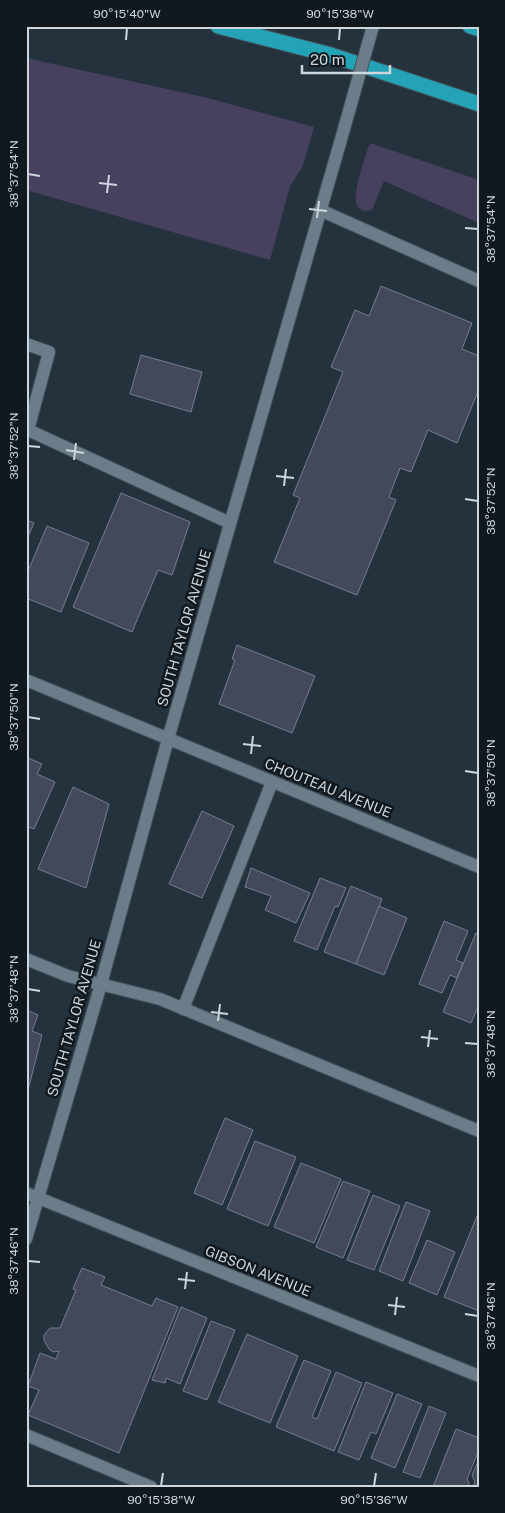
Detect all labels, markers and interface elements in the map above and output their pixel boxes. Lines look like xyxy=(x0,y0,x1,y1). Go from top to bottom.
text: 90°15'40"W xyxy=(93,7,161,21)
text: 90°15'38"W xyxy=(306,7,374,21)
scale bar xyxy=(302,42,390,74)
text: 20 m xyxy=(310,51,345,68)
text: 38°37'54"N xyxy=(7,140,21,208)
text: 38°37'54"N xyxy=(484,195,498,263)
text: 38°37'52"N xyxy=(7,412,21,480)
text: 38°37'52"N xyxy=(484,467,498,535)
street label: SOUTH TAYLOR AVENUE xyxy=(154,548,214,708)
text: 38°37'50"N xyxy=(7,683,21,751)
text: 38°37'50"N xyxy=(484,739,498,807)
street label: CHOUTEAU AVENUE xyxy=(262,755,394,821)
street label: SOUTH TAYLOR AVENUE xyxy=(44,938,104,1098)
text: 38°37'48"N xyxy=(7,955,21,1023)
text: 38°37'48"N xyxy=(484,1010,498,1078)
text: 38°37'46"N xyxy=(7,1227,21,1295)
street label: GIBSON AVENUE xyxy=(203,1242,313,1300)
text: 38°37'46"N xyxy=(484,1282,498,1350)
text: 90°15'38"W xyxy=(127,1493,195,1507)
text: 90°15'36"W xyxy=(340,1493,408,1507)

